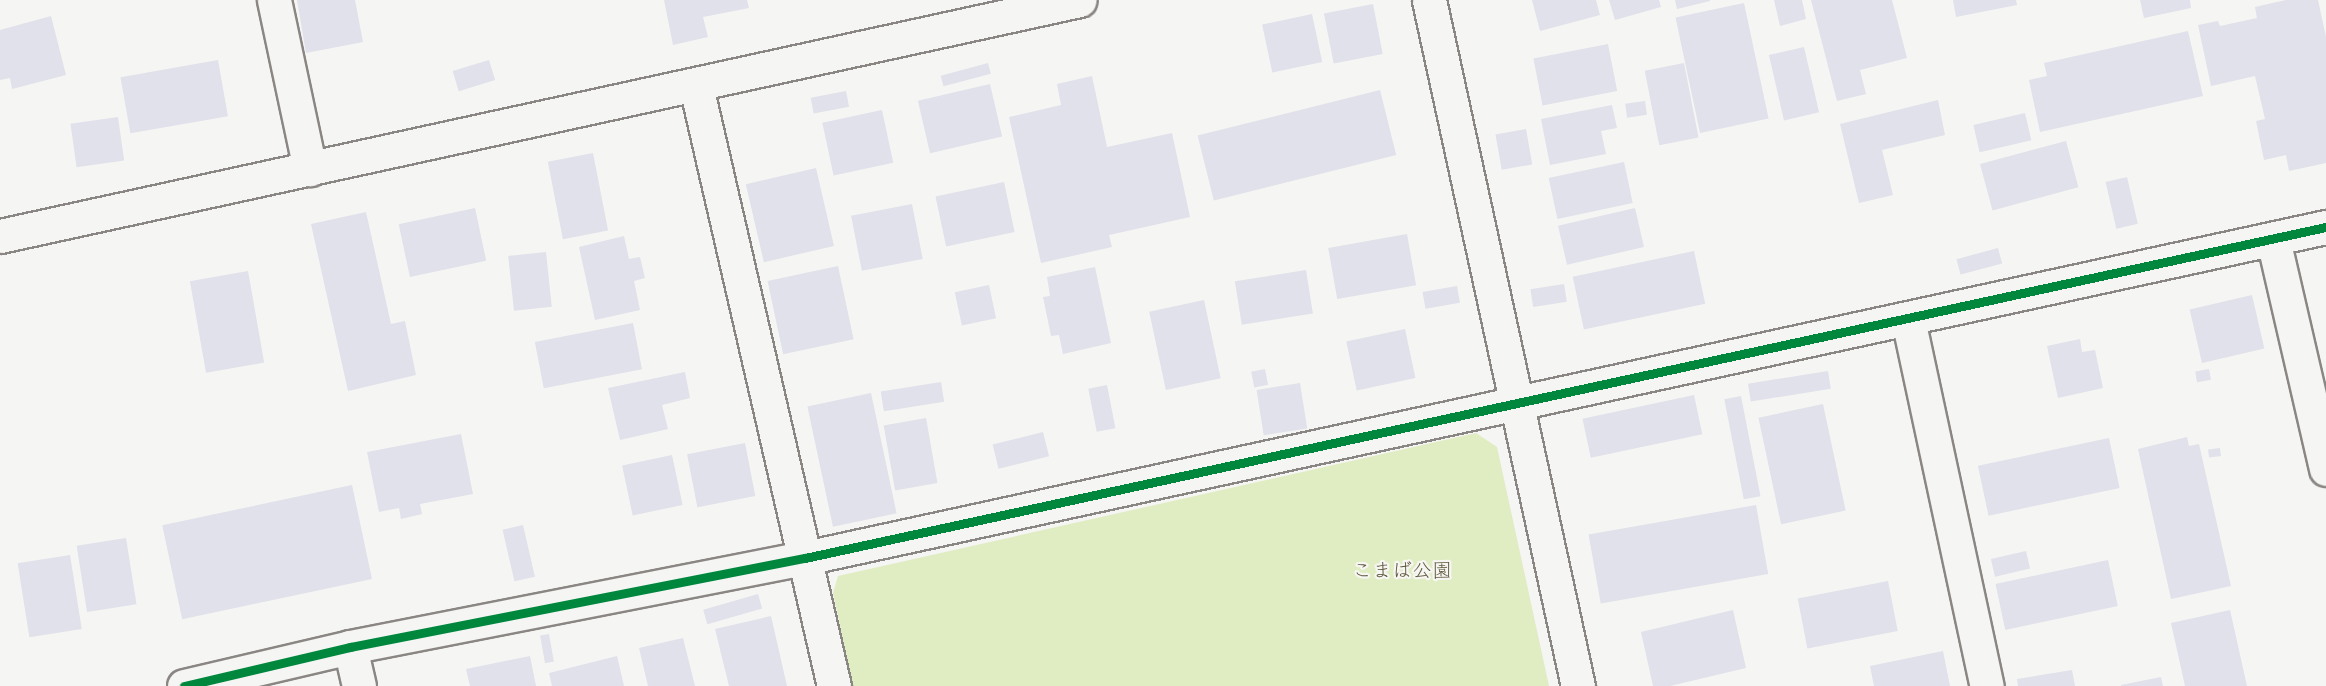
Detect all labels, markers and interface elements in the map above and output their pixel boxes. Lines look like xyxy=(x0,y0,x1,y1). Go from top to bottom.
park label: こまば公園 xyxy=(1352,557,1452,581)

